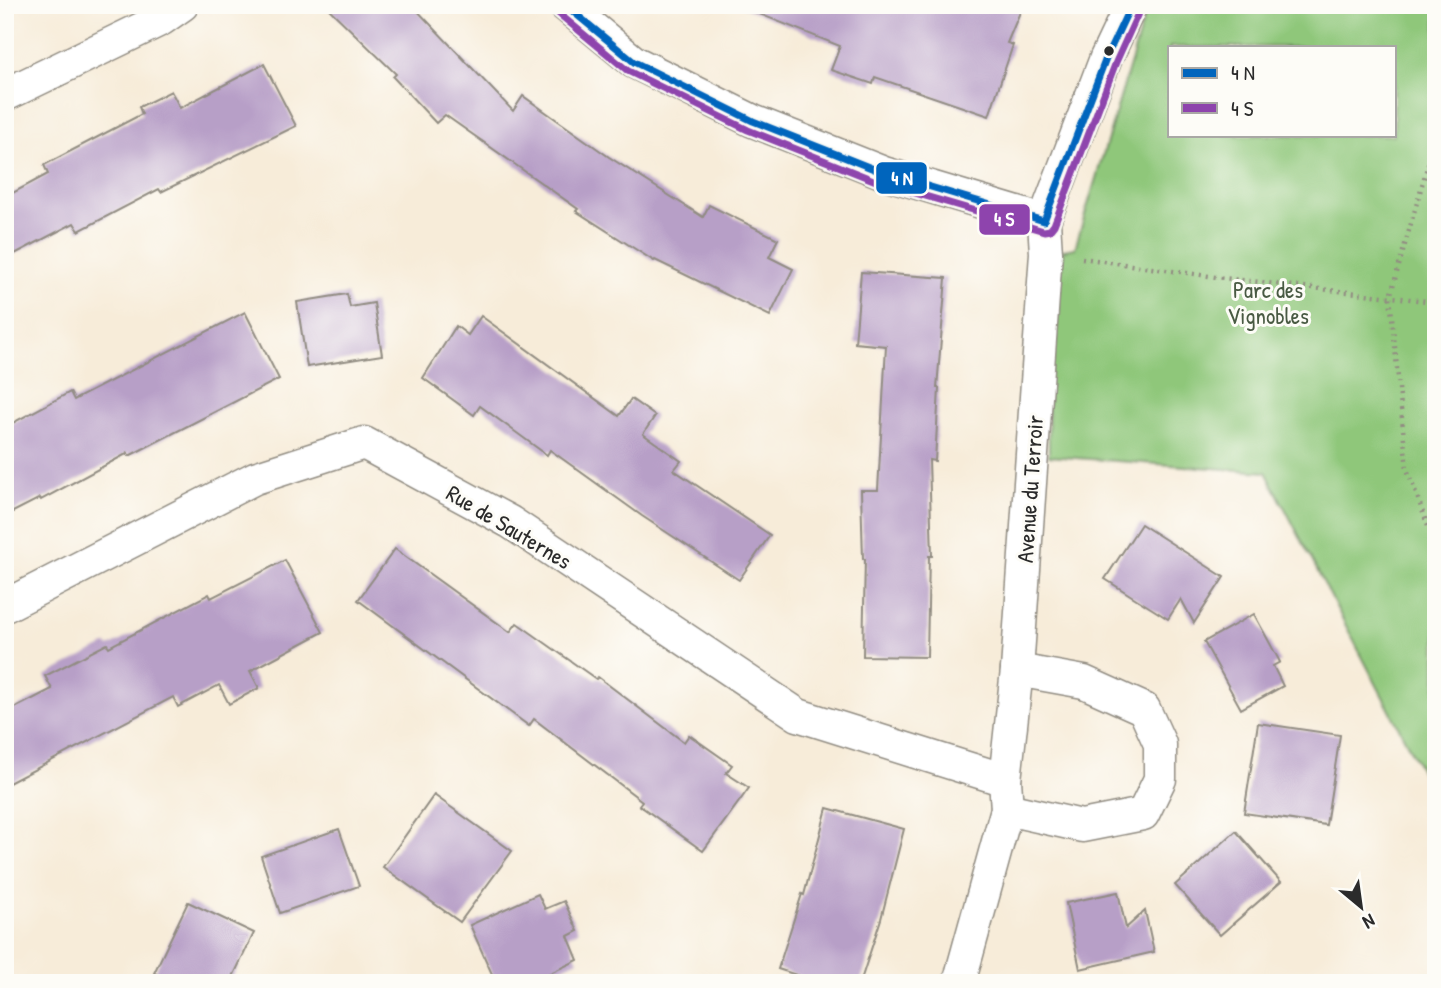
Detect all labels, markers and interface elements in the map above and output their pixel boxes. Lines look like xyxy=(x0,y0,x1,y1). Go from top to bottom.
unlabelled marker xyxy=(1102,44,1116,58)
legend xyxy=(1168,46,1396,136)
text: 4 N xyxy=(1231,58,1255,87)
text: 4 S xyxy=(1231,94,1254,123)
line badge: 4 N xyxy=(875,161,928,195)
text: 4 N xyxy=(891,165,913,191)
line badge: 4 S xyxy=(978,203,1031,236)
text: 4 S xyxy=(994,206,1014,232)
park label: Parc des Vignobles xyxy=(1227,274,1309,331)
street label: Avenue du Terroir xyxy=(1009,414,1050,564)
street label: Rue de Sauternes xyxy=(441,477,578,576)
north arrow xyxy=(1326,872,1396,942)
text: N xyxy=(1359,908,1380,936)

